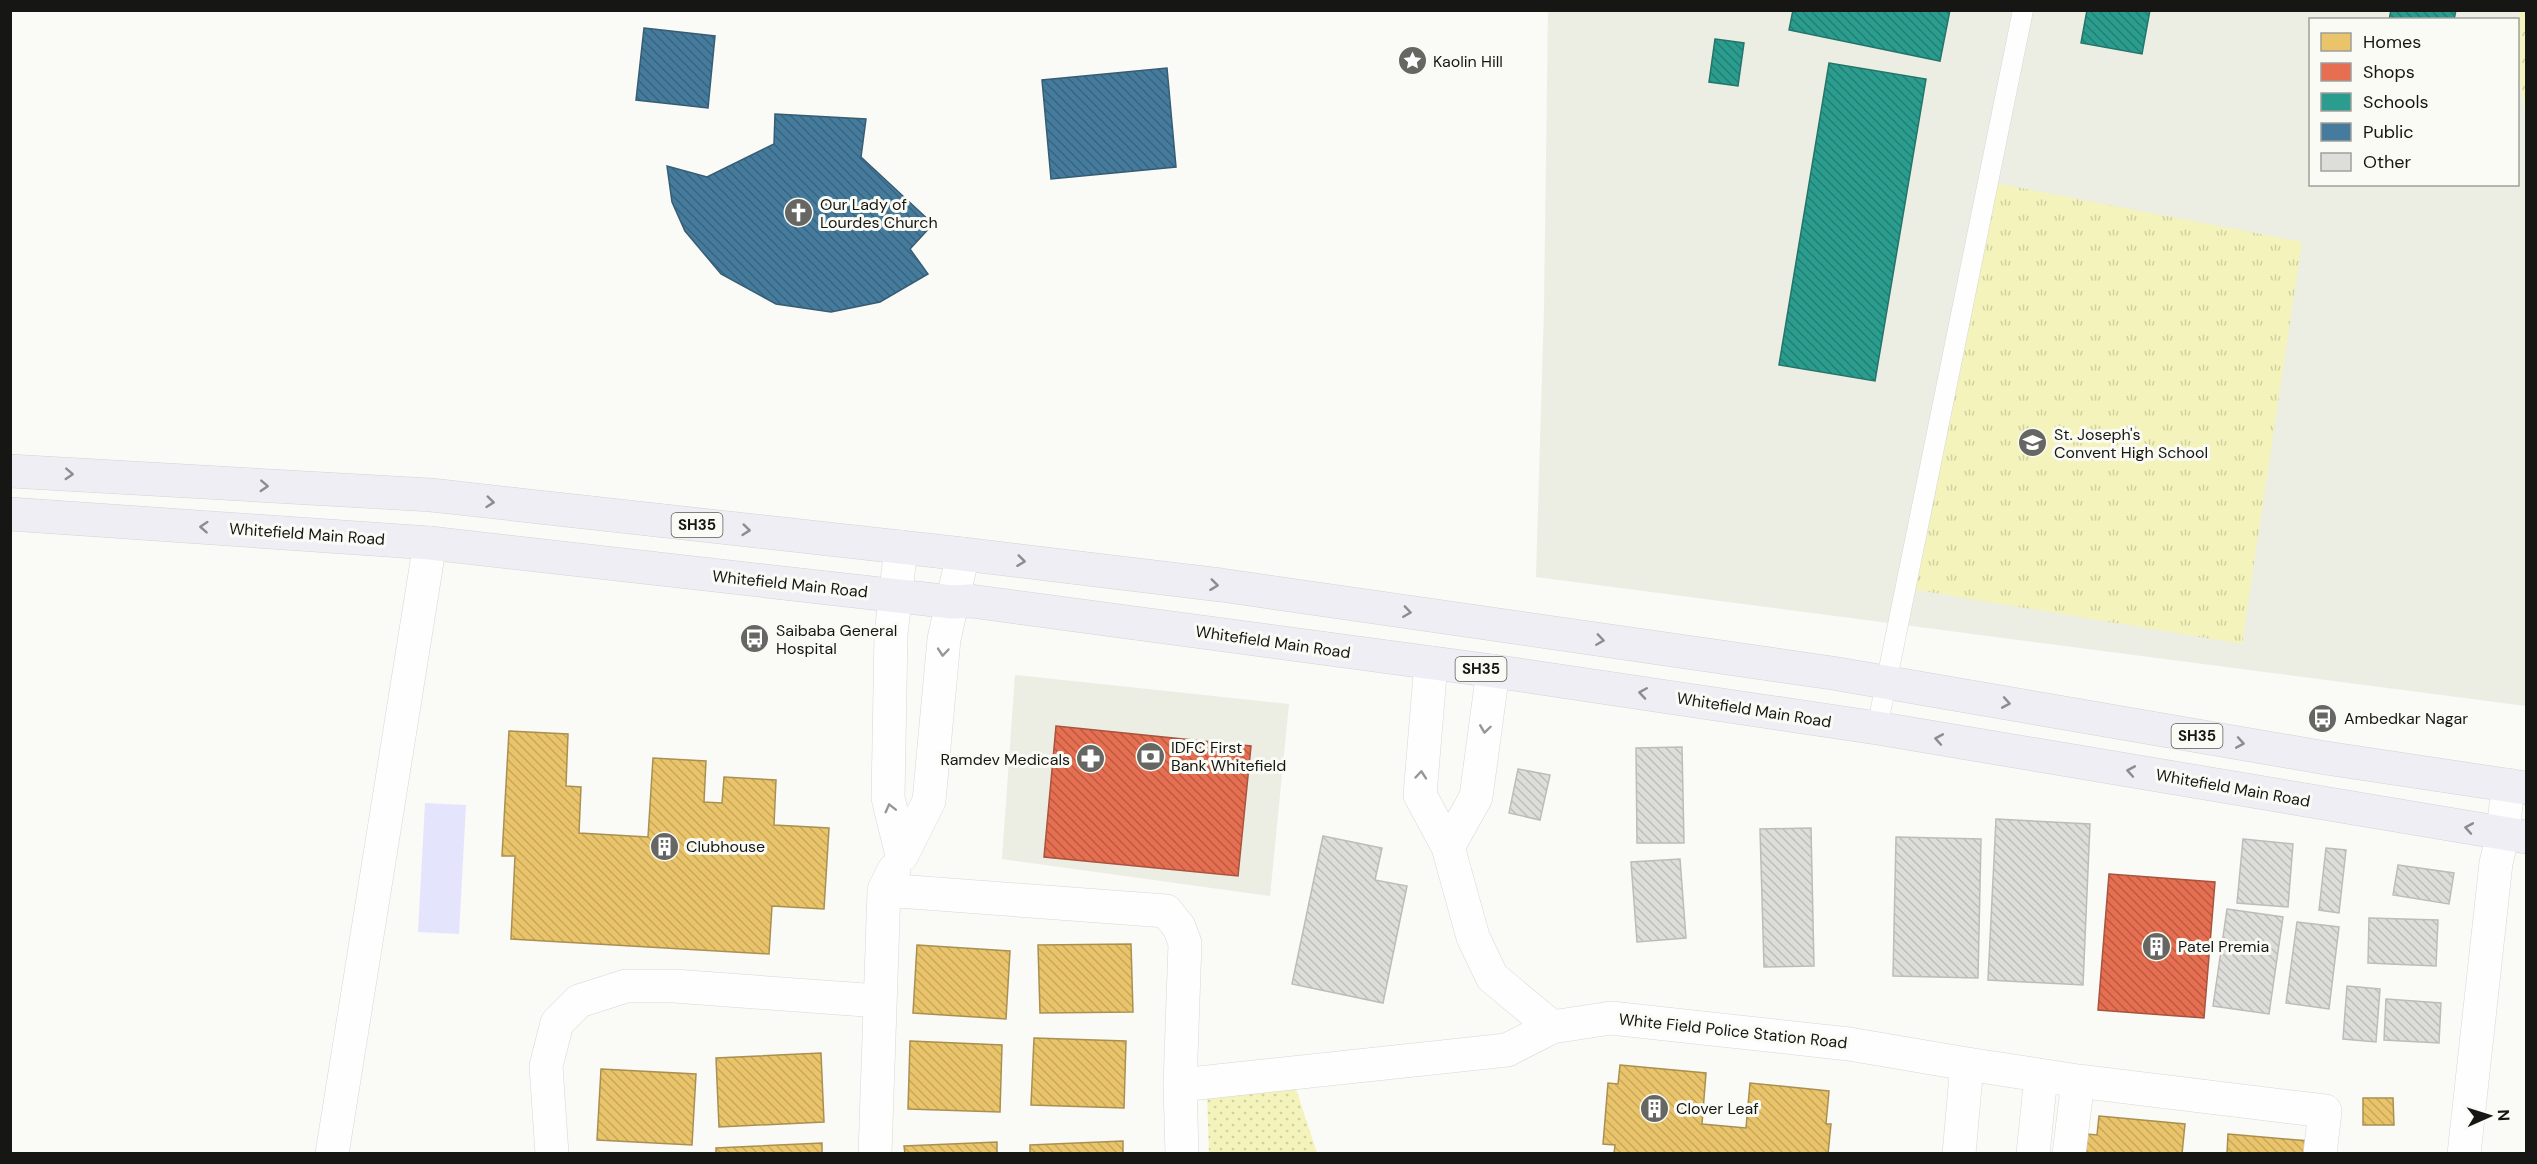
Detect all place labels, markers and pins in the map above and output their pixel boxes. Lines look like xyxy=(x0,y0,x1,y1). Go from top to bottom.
place icon: Kaolin Hill xyxy=(1396,45,1428,77)
place label: Kaolin Hill xyxy=(1433,51,1503,72)
place label: Our Lady of Lourdes Church xyxy=(820,194,938,233)
church icon: Our Lady of Lourdes Church xyxy=(783,197,815,229)
place label: St. Joseph's Convent High School xyxy=(2054,424,2208,463)
school or university icon: St. Joseph's Convent High School xyxy=(2017,427,2049,459)
place label: Saibaba General Hospital xyxy=(776,620,897,659)
bus stop icon: Saibaba General Hospital xyxy=(739,623,771,655)
bus stop icon: Ambedkar Nagar xyxy=(2307,702,2339,734)
place label: Ambedkar Nagar xyxy=(2344,708,2468,729)
place label: IDFC First Bank Whitefield xyxy=(1171,737,1286,776)
bank icon: IDFC First Bank Whitefield xyxy=(1134,740,1166,772)
pharmacy icon: Ramdev Medicals xyxy=(1075,743,1107,775)
place label: Ramdev Medicals xyxy=(940,749,1070,770)
building icon: Clubhouse xyxy=(649,830,681,862)
place label: Clubhouse xyxy=(686,836,765,857)
building icon: Patel Premia xyxy=(2141,930,2173,962)
place label: Patel Premia xyxy=(2178,936,2269,957)
building icon: Clover Leaf xyxy=(1639,1092,1671,1124)
place label: Clover Leaf xyxy=(1676,1098,1759,1119)

